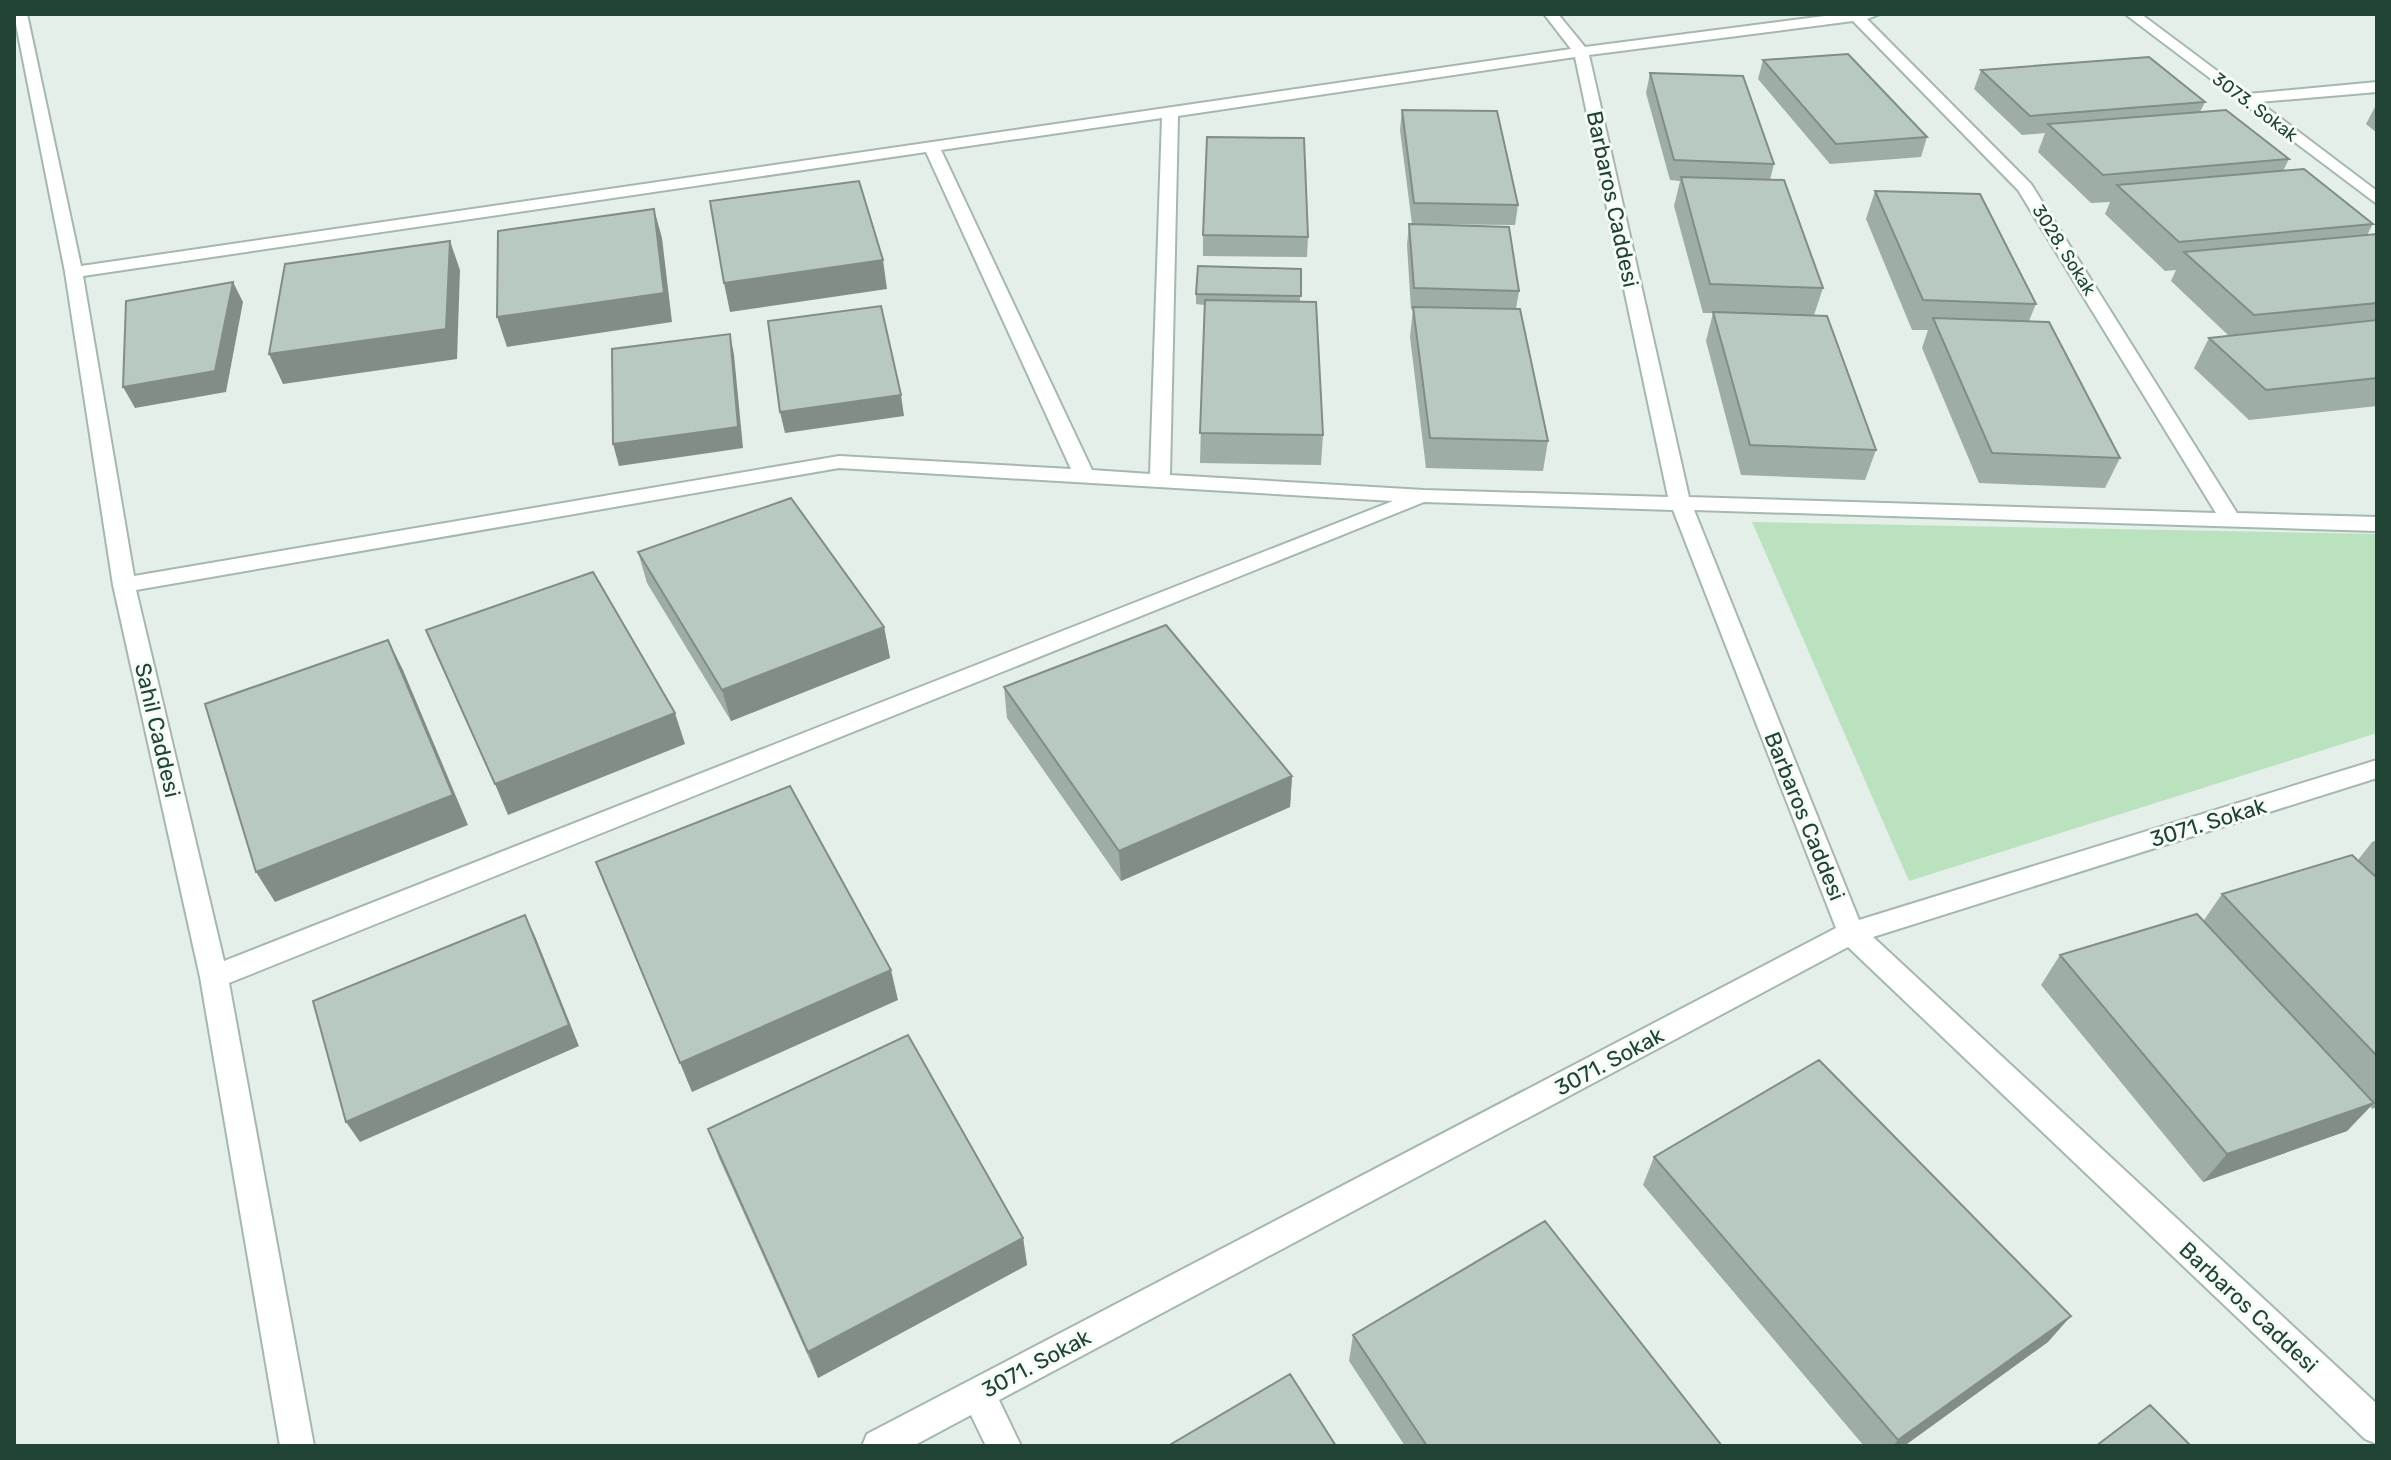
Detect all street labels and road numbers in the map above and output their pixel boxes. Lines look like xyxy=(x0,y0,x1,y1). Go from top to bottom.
street label: 3073. Sokak xyxy=(2208,68,2303,147)
street label: Barbaros Caddesi xyxy=(1581,108,1644,290)
street label: 3028. Sokak xyxy=(2027,201,2101,300)
street label: Sahil Caddesi xyxy=(129,660,186,800)
street label: Barbaros Caddesi xyxy=(1758,728,1851,905)
street label: 3071. Sokak xyxy=(2147,792,2270,853)
street label: 3071. Sokak xyxy=(1550,1021,1669,1101)
street label: Barbaros Caddesi xyxy=(2174,1236,2324,1379)
street label: 3071. Sokak xyxy=(977,1323,1096,1403)

